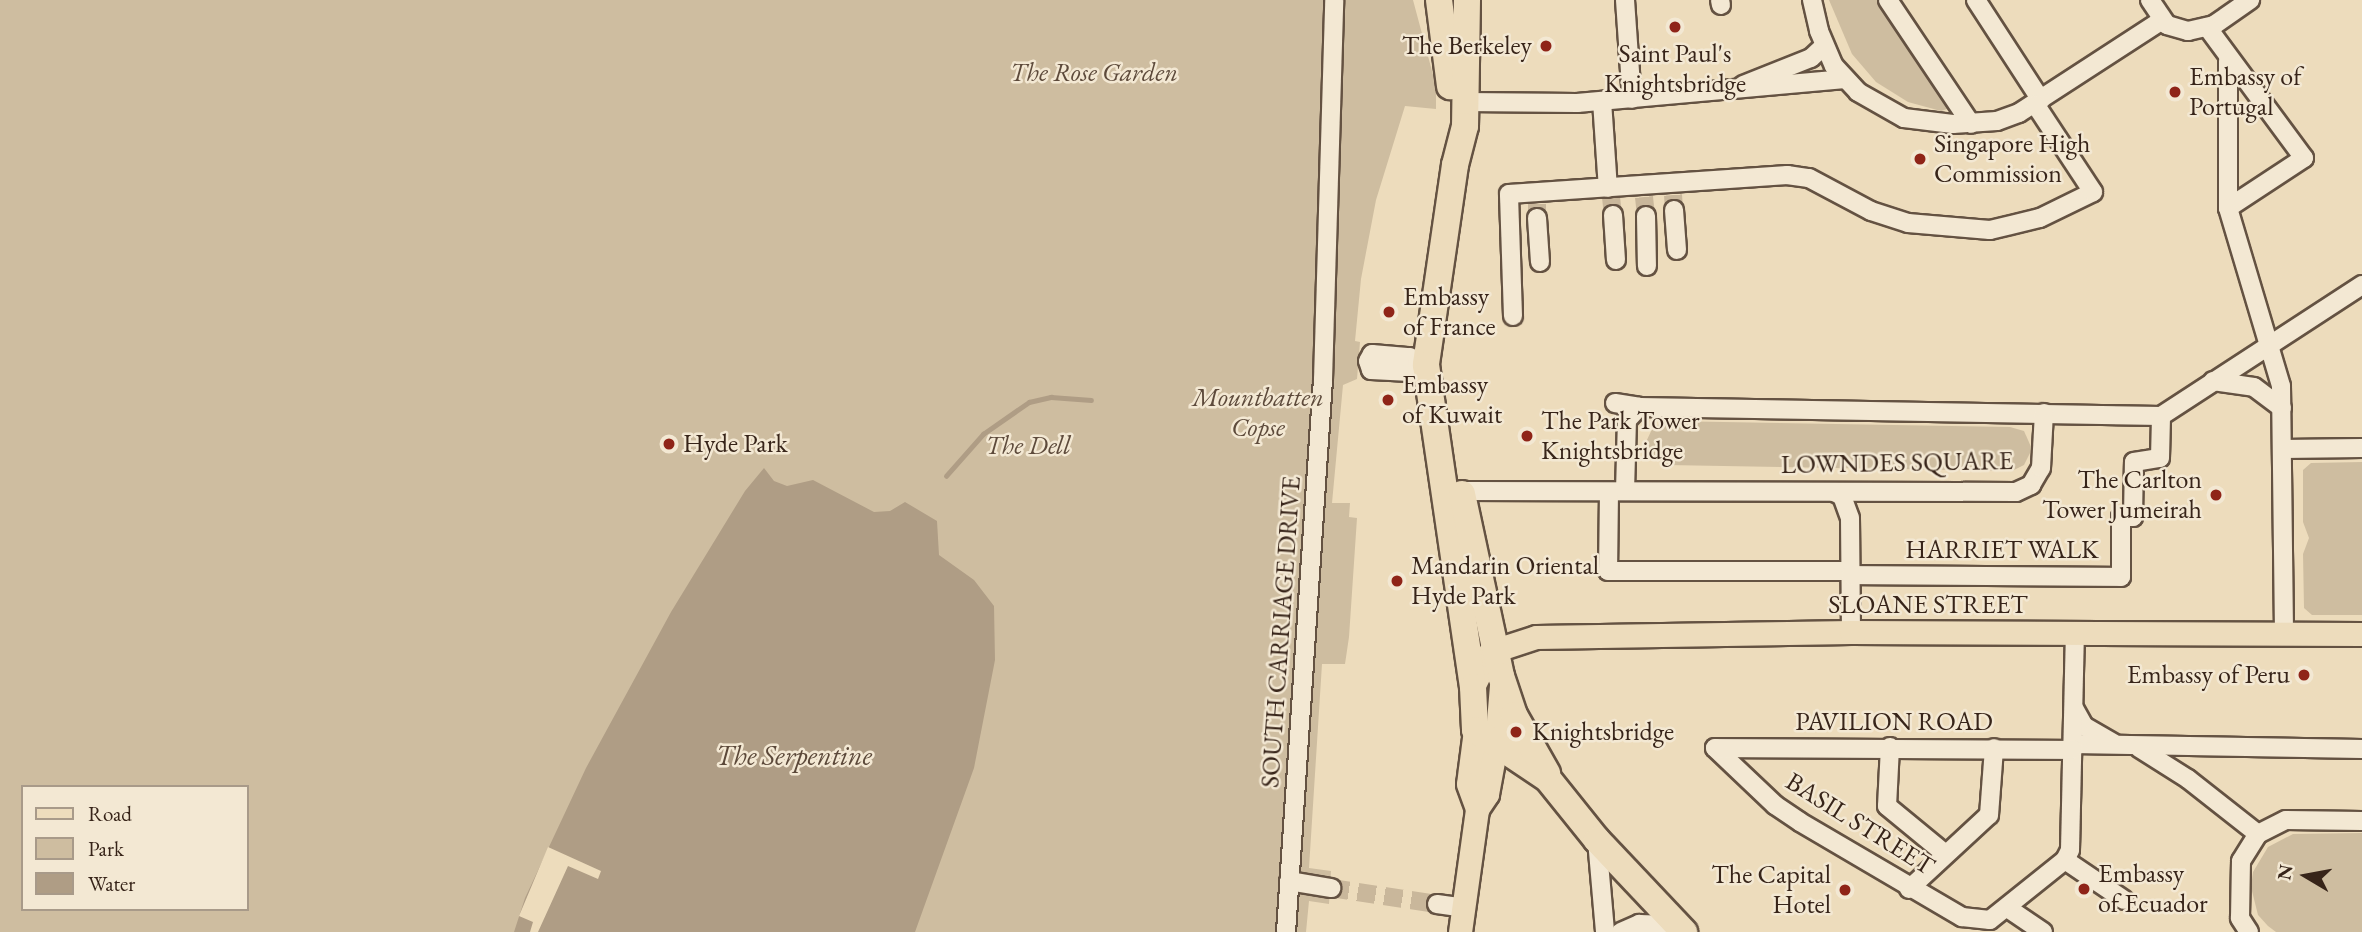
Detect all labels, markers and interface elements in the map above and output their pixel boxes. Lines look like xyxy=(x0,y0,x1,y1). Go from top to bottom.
marker: Saint Paul's Knightsbridge xyxy=(1667,19,1683,35)
place label: The Berkeley xyxy=(1402,30,1532,62)
marker: The Berkeley xyxy=(1538,38,1554,54)
place label: Saint Paul's Knightsbridge xyxy=(1604,38,1746,100)
park label: The Rose Garden xyxy=(1010,57,1178,89)
place label: Embassy of Portugal xyxy=(2189,61,2301,122)
marker: Embassy of Portugal xyxy=(2167,84,2183,100)
place label: Singapore High Commission xyxy=(1934,128,2090,190)
marker: Singapore High Commission xyxy=(1912,151,1928,167)
place label: Embassy of France xyxy=(1403,281,1496,342)
marker: Embassy of France xyxy=(1381,304,1397,320)
place label: Embassy of Kuwait xyxy=(1402,369,1502,430)
park label: Mountbatten Copse xyxy=(1192,382,1324,444)
marker: Embassy of Kuwait xyxy=(1380,392,1396,408)
place label: The Park Tower Knightsbridge xyxy=(1541,405,1700,466)
place label: Hyde Park xyxy=(683,428,788,460)
marker: The Park Tower Knightsbridge xyxy=(1519,428,1535,444)
park label: The Dell xyxy=(985,430,1071,462)
marker: Hyde Park xyxy=(661,436,677,452)
street label: LOWNDES SQUARE xyxy=(1781,445,2013,481)
place label: The Carlton Tower Jumeirah xyxy=(2042,464,2202,526)
street label: SOUTH CARRIAGE DRIVE xyxy=(1255,475,1307,789)
marker: The Carlton Tower Jumeirah xyxy=(2208,487,2224,503)
street label: HARRIET WALK xyxy=(1905,534,2099,566)
place label: Mandarin Oriental Hyde Park xyxy=(1411,550,1599,612)
marker: Mandarin Oriental Hyde Park xyxy=(1389,573,1405,589)
street label: SLOANE STREET xyxy=(1828,589,2028,621)
place label: Embassy of Peru xyxy=(2127,659,2290,691)
marker: Embassy of Peru xyxy=(2296,667,2312,683)
street label: PAVILION ROAD xyxy=(1795,706,1993,738)
place label: Knightsbridge xyxy=(1532,716,1674,748)
marker: Knightsbridge xyxy=(1506,722,1526,742)
water label: The Serpentine xyxy=(716,738,872,772)
street label: BASIL STREET xyxy=(1780,766,1940,882)
legend xyxy=(21,785,248,911)
text: Road xyxy=(88,800,132,827)
text: Park xyxy=(88,835,124,862)
north arrow xyxy=(2271,841,2341,911)
place label: Embassy of Ecuador xyxy=(2098,858,2208,920)
place label: The Capital Hotel xyxy=(1711,859,1831,920)
text: N xyxy=(2271,863,2298,882)
text: Water xyxy=(88,870,135,897)
marker: Embassy of Ecuador xyxy=(2076,881,2092,897)
marker: The Capital Hotel xyxy=(1837,882,1853,898)

